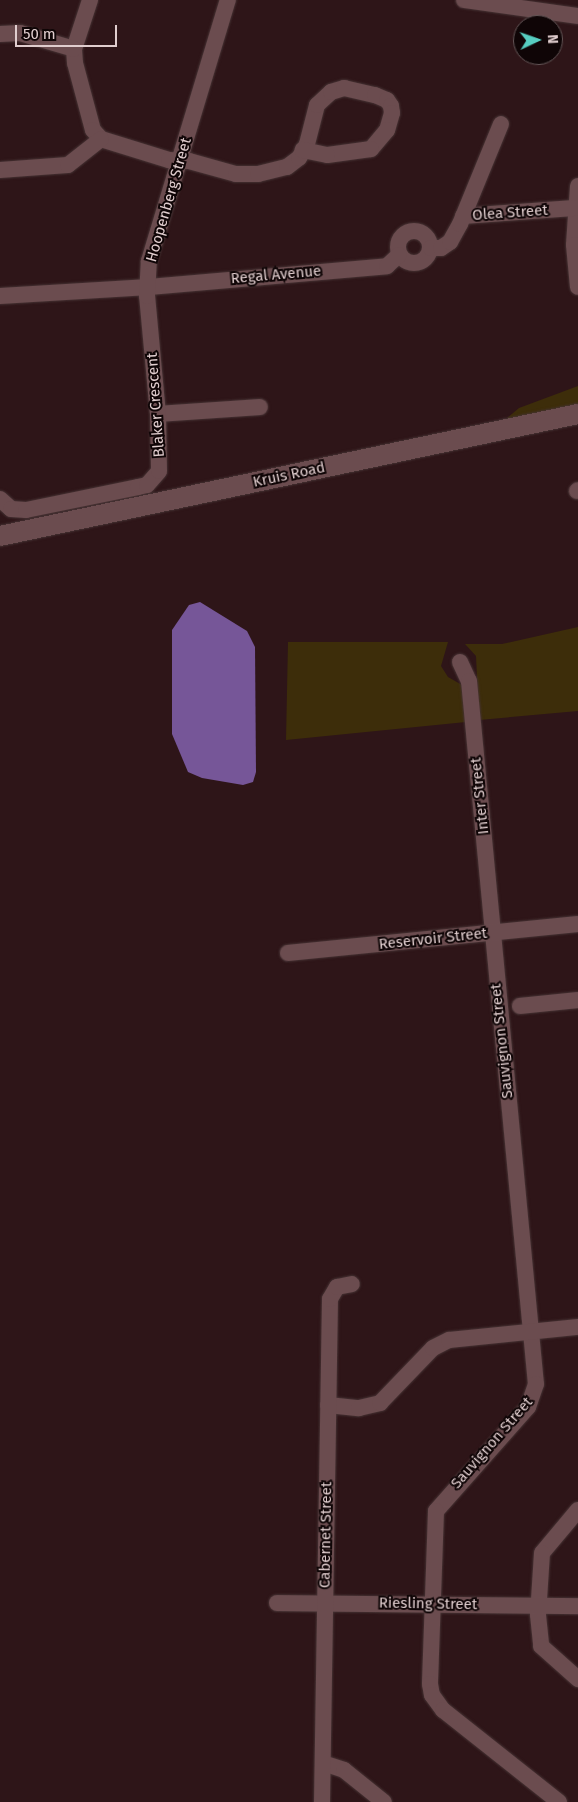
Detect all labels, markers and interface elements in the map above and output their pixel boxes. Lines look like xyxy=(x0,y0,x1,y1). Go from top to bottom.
scale bar xyxy=(18,15,120,47)
north arrow xyxy=(513,15,563,65)
text: 50 m xyxy=(23,25,56,43)
text: N xyxy=(544,34,561,44)
street label: Hoopenberg Street xyxy=(143,136,195,264)
street label: Olea Street xyxy=(472,201,548,225)
street label: Regal Avenue xyxy=(230,262,322,288)
street label: Blaker Crescent xyxy=(143,352,169,458)
street label: Kruis Road xyxy=(251,459,327,491)
street label: Inter Street xyxy=(467,757,493,835)
street label: Reservoir Street xyxy=(378,924,488,954)
street label: Sauvignon Street xyxy=(487,983,517,1099)
street label: Sauvignon Street xyxy=(447,1394,537,1492)
street label: Cabernet Street xyxy=(316,1482,336,1588)
street label: Riesling Street xyxy=(379,1594,477,1614)

